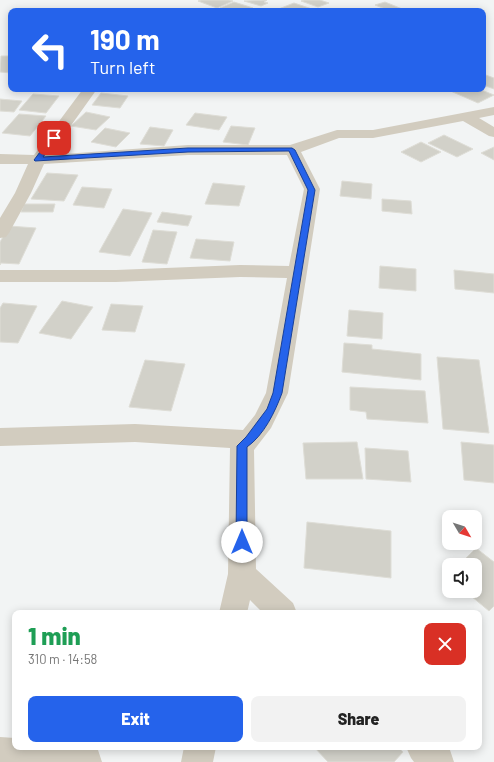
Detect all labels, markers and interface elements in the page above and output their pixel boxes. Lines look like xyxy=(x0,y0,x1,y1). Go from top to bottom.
text: 190 m xyxy=(90,22,160,56)
icon: left xyxy=(24,24,76,76)
text: Turn left xyxy=(90,56,156,78)
pin xyxy=(37,121,71,155)
icon: arrive xyxy=(43,127,65,149)
north arrow xyxy=(442,510,482,550)
map controls xyxy=(442,510,482,598)
position arrow xyxy=(221,521,263,563)
button: sound xyxy=(442,558,482,598)
text: 1 min xyxy=(28,621,81,650)
button: close xyxy=(424,623,466,665)
text: 310 m · 14:58 xyxy=(28,651,97,667)
button: Exit xyxy=(28,696,243,742)
button: Share xyxy=(251,696,466,742)

